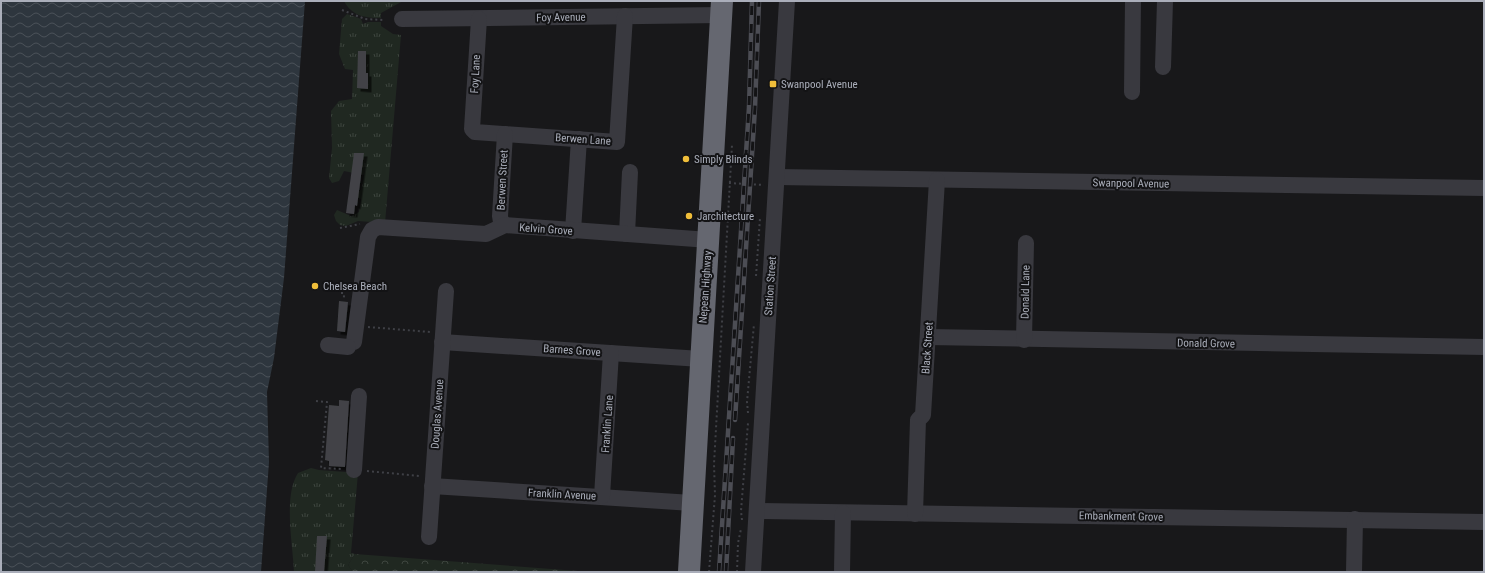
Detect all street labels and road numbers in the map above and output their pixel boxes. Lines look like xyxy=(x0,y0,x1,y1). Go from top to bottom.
street label: Foy Avenue xyxy=(536,11,586,24)
street label: Foy Lane xyxy=(468,54,483,94)
street label: Berwen Lane xyxy=(555,131,611,148)
street label: Berwen Street xyxy=(494,149,511,211)
street label: Swanpool Avenue xyxy=(1093,176,1169,191)
street label: Kelvin Grove xyxy=(519,221,573,238)
street label: Nepean Highway xyxy=(696,250,715,324)
street label: Station Street xyxy=(762,256,779,316)
street label: Donald Lane xyxy=(1019,265,1032,319)
street label: Black Street xyxy=(919,322,936,374)
street label: Donald Grove xyxy=(1177,336,1235,351)
street label: Barnes Grove xyxy=(543,342,601,359)
street label: Douglas Avenue xyxy=(429,379,446,449)
street label: Franklin Lane xyxy=(599,395,616,453)
street label: Franklin Avenue xyxy=(527,486,596,503)
street label: Embankment Grove xyxy=(1079,509,1163,524)

